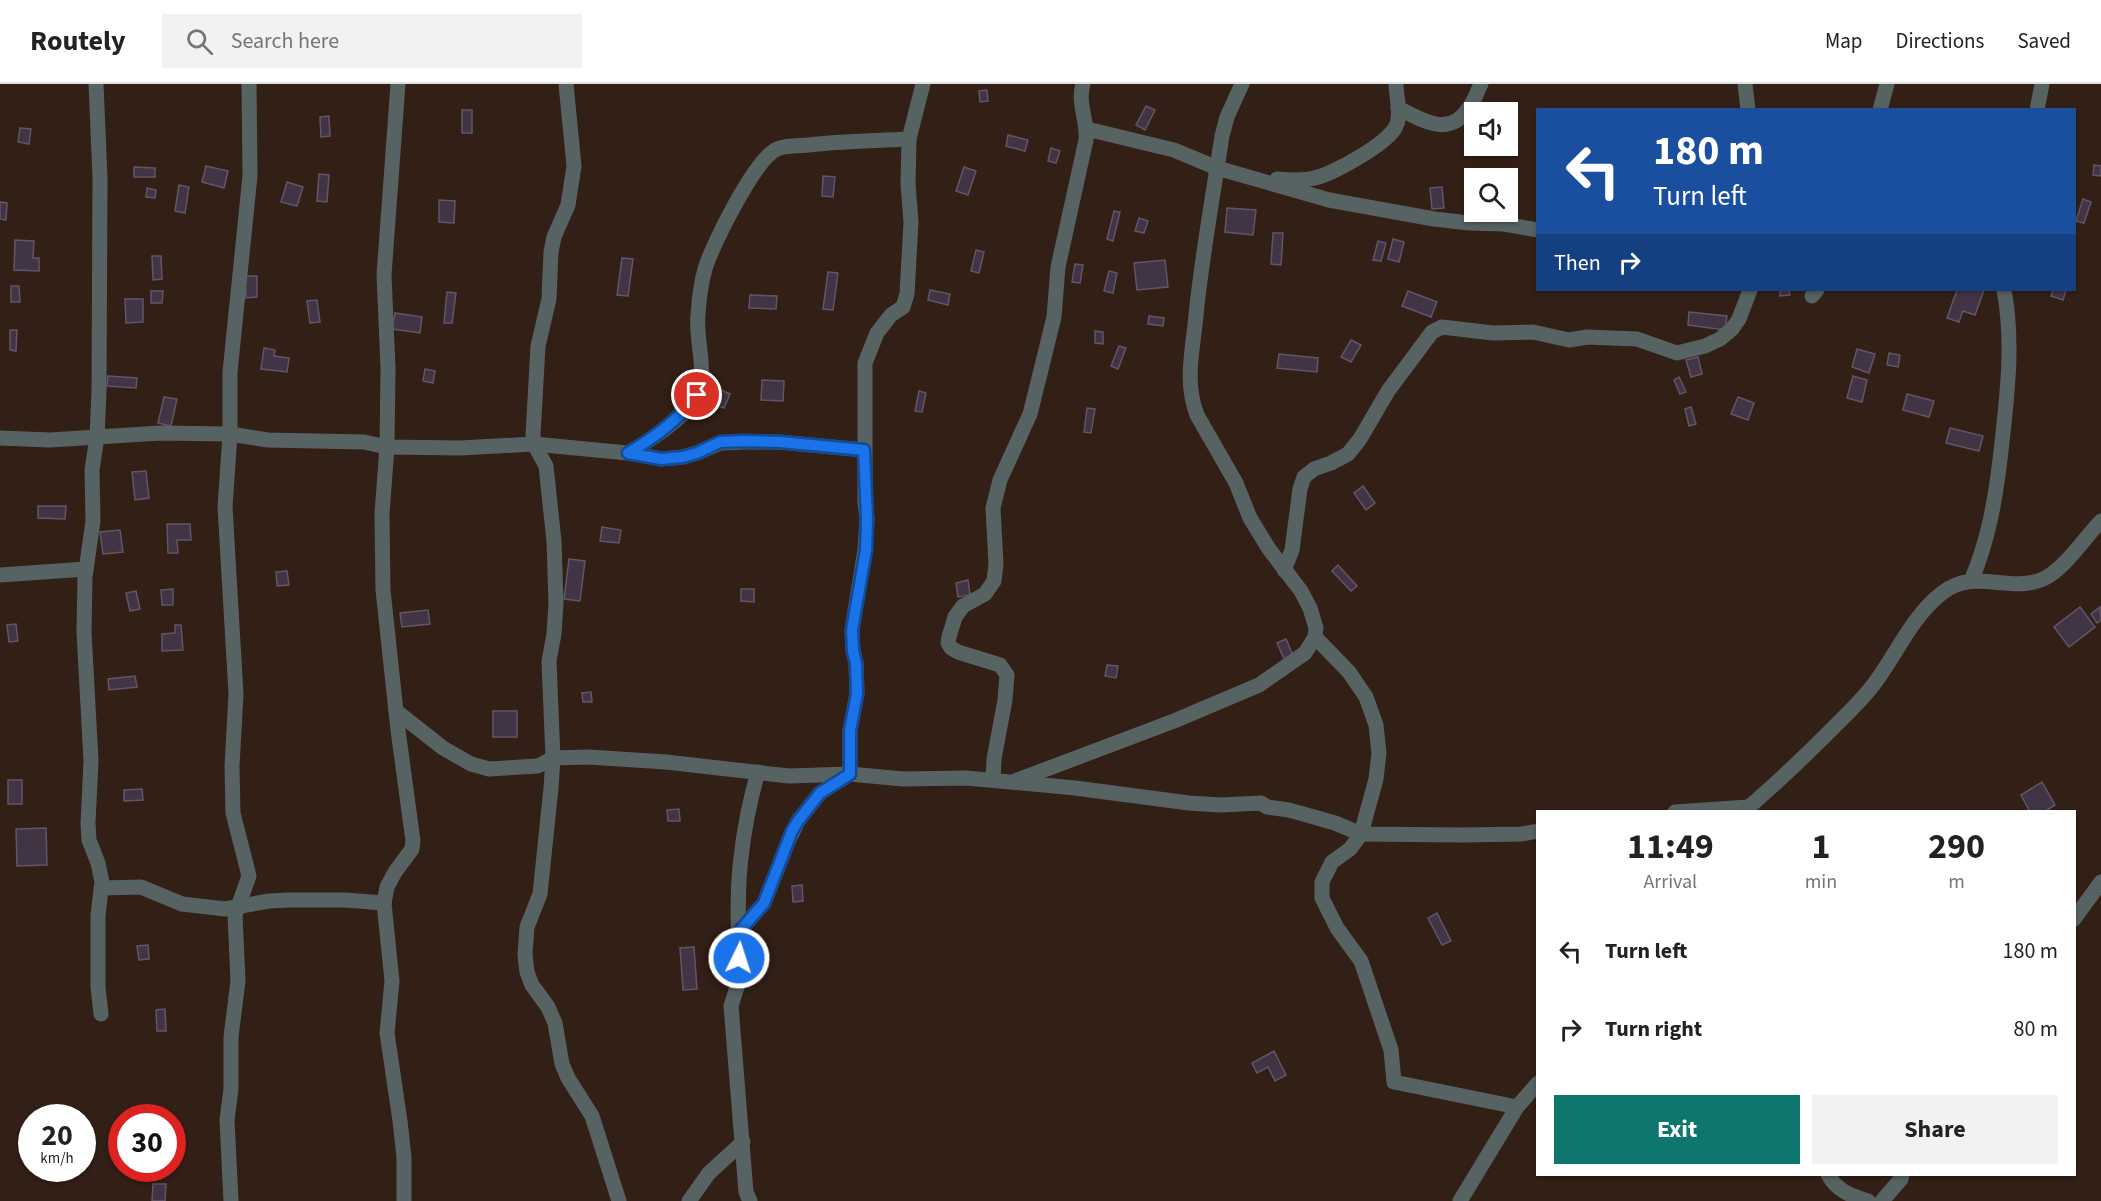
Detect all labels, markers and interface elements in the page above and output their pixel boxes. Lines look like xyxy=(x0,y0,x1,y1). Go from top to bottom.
search box xyxy=(162,14,582,68)
text: Routely xyxy=(30,21,126,61)
icon: search xyxy=(183,25,216,58)
text: Search here xyxy=(231,25,339,57)
text: Map xyxy=(1825,26,1863,56)
text: Directions xyxy=(1896,26,1984,56)
text: Saved xyxy=(2017,26,2071,56)
map controls xyxy=(1464,102,1518,222)
button: sound xyxy=(1464,102,1518,156)
text: 180 m xyxy=(1653,121,1764,181)
icon: left xyxy=(1554,132,1632,210)
button: search xyxy=(1464,168,1518,222)
text: Turn left xyxy=(1653,177,1747,216)
icon: right xyxy=(1613,246,1646,279)
text: Then xyxy=(1554,247,1601,279)
pin xyxy=(671,369,722,420)
icon: arrive xyxy=(680,378,713,411)
text: 11:49 xyxy=(1627,821,1714,872)
text: 1 xyxy=(1811,821,1830,872)
text: 290 xyxy=(1928,821,1985,872)
text: Arrival xyxy=(1643,868,1697,896)
text: min xyxy=(1805,868,1837,896)
text: m xyxy=(1948,868,1965,896)
position arrow xyxy=(707,926,771,990)
icon: left xyxy=(1554,935,1587,968)
text: Turn left xyxy=(1605,935,1687,967)
text: 180 m xyxy=(2003,935,2058,967)
icon: right xyxy=(1554,1013,1587,1046)
text: Turn right xyxy=(1605,1013,1702,1045)
text: 80 m xyxy=(2013,1013,2058,1045)
button: Exit xyxy=(1554,1095,1800,1164)
button: Share xyxy=(1812,1095,2058,1164)
speed limit sign: 30 xyxy=(108,1104,186,1182)
text: 20 xyxy=(41,1114,73,1157)
text: km/h xyxy=(40,1148,74,1169)

